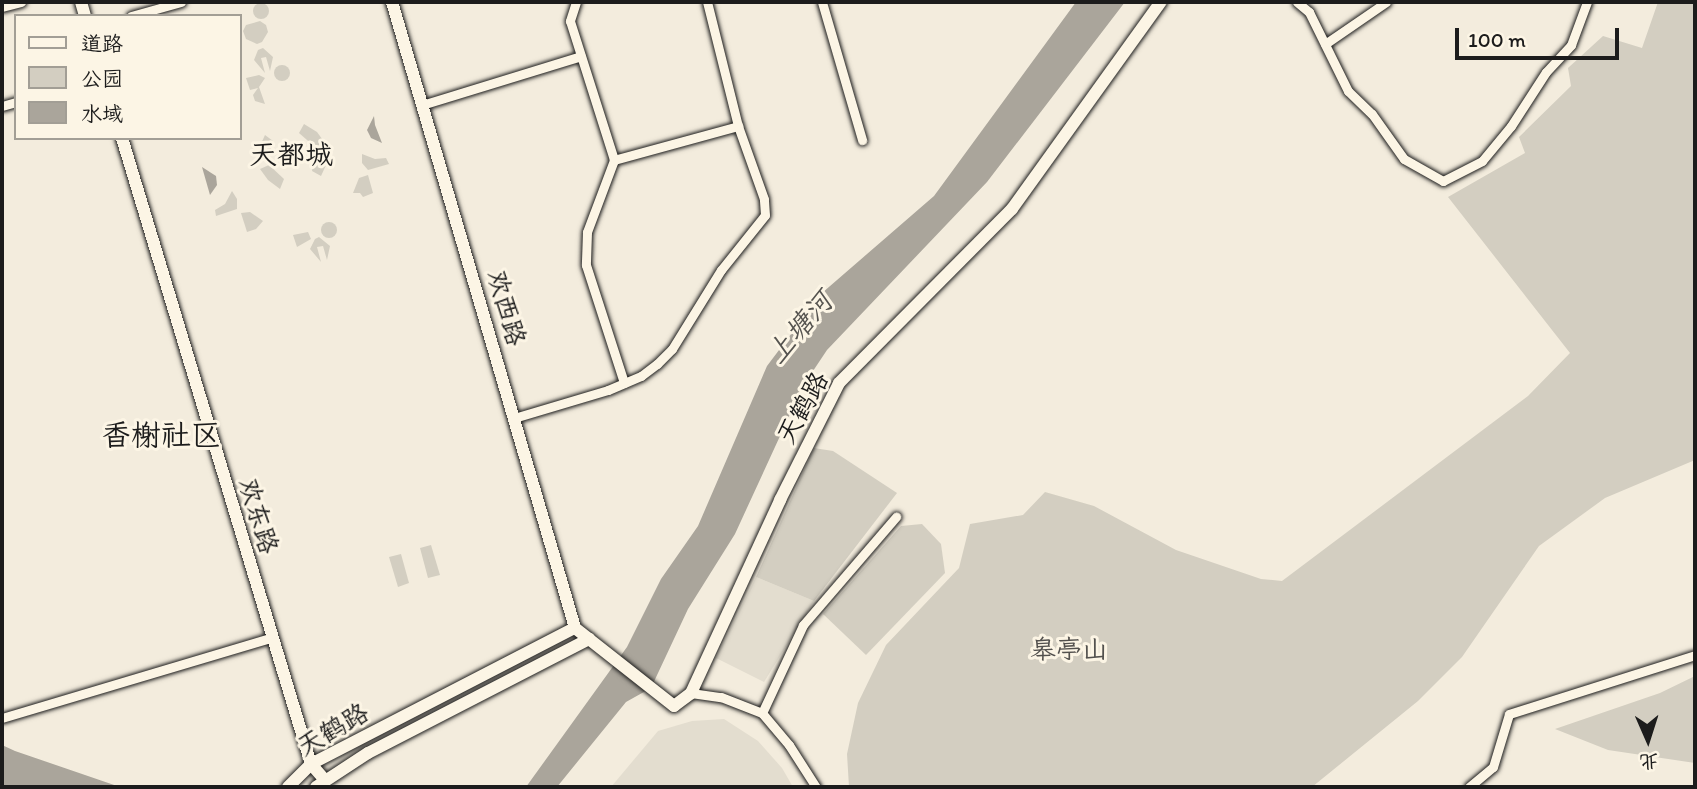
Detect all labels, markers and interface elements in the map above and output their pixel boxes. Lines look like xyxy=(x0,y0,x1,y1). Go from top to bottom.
legend xyxy=(14,14,242,140)
scale bar xyxy=(1459,14,1624,58)
text: 100 m xyxy=(1468,27,1526,52)
text: 道路 xyxy=(81,31,123,56)
text: 公园 xyxy=(81,66,123,91)
text: 水域 xyxy=(81,101,123,126)
district label: 天都城 xyxy=(249,137,333,171)
street label: 欢西路 xyxy=(480,266,532,350)
water label: 上塘河 xyxy=(759,284,839,370)
street label: 天鹤路 xyxy=(770,366,836,450)
district label: 香榭社区 xyxy=(101,417,221,453)
street label: 欢东路 xyxy=(232,474,284,558)
park label: 皋亭山 xyxy=(1030,634,1108,666)
street label: 天鹤路 xyxy=(291,697,375,763)
north arrow xyxy=(1613,705,1683,775)
text: 北 xyxy=(1639,749,1659,773)

